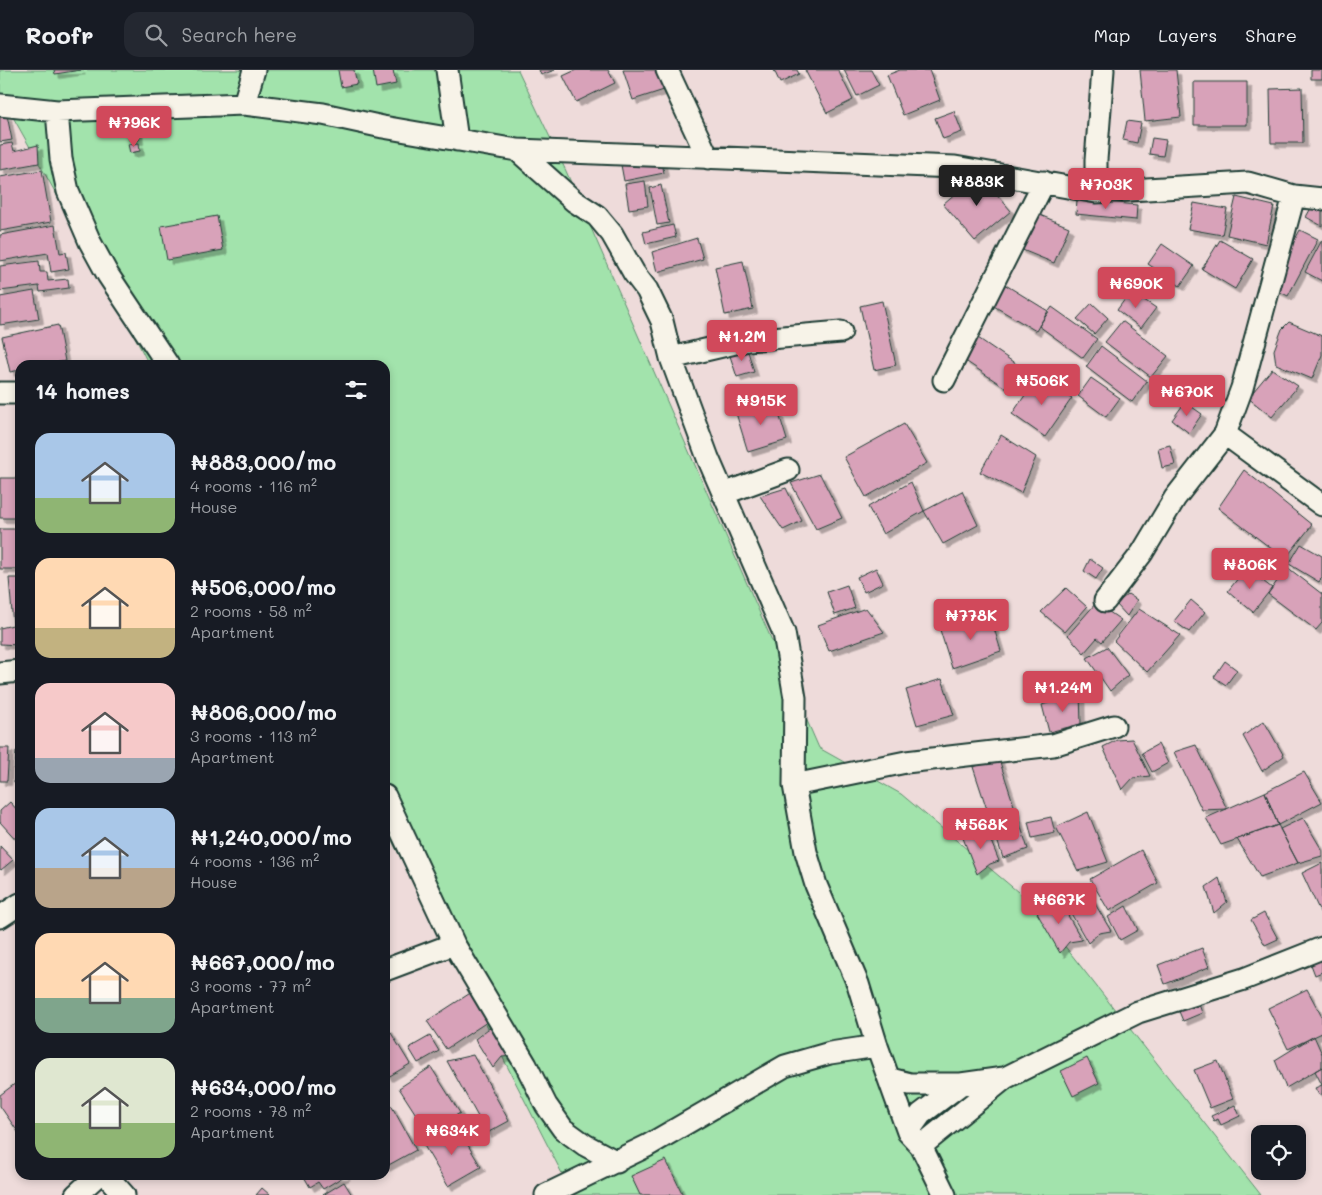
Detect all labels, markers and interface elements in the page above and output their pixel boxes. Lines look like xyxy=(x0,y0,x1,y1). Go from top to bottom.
search box xyxy=(124,12,474,57)
text: Roofr xyxy=(25,19,94,50)
icon: search xyxy=(142,21,170,49)
text: Search here xyxy=(182,22,297,47)
text: Map xyxy=(1094,23,1130,47)
text: Layers xyxy=(1158,23,1217,47)
text: Share xyxy=(1245,23,1297,47)
pin: ₦796K xyxy=(99,106,169,148)
text: ₦796K xyxy=(107,111,161,132)
pin: ₦883K xyxy=(942,164,1012,207)
pin: ₦703K xyxy=(1071,168,1141,210)
text: ₦883K xyxy=(950,170,1004,191)
text: ₦703K xyxy=(1079,173,1133,194)
pin: ₦690K xyxy=(1101,266,1171,309)
text: ₦690K xyxy=(1109,272,1163,293)
pin: ₦1.2M xyxy=(707,320,777,362)
text: ₦1.2M xyxy=(718,325,766,346)
pin: ₦506K xyxy=(1007,364,1077,406)
text: ₦506K xyxy=(1015,369,1069,390)
pin: ₦670K xyxy=(1152,374,1222,417)
icon: filters xyxy=(342,376,370,404)
text: 14 homes xyxy=(35,377,130,404)
text: ₦670K xyxy=(1160,380,1214,401)
pin: ₦915K xyxy=(726,384,796,426)
text: ₦915K xyxy=(736,389,786,410)
text: ₦883,000/mo xyxy=(190,448,336,475)
icon: home xyxy=(75,453,135,513)
text: 4 rooms · 116 m² xyxy=(190,475,317,496)
text: House xyxy=(190,496,237,517)
pin: ₦806K xyxy=(1215,548,1285,590)
text: ₦806K xyxy=(1223,553,1277,574)
text: ₦506,000/mo xyxy=(190,573,336,600)
icon: home xyxy=(75,578,135,638)
pin: ₦778K xyxy=(936,598,1006,641)
text: 2 rooms · 58 m² xyxy=(190,600,312,621)
text: ₦778K xyxy=(945,604,997,625)
text: Apartment xyxy=(190,621,275,642)
pin: ₦1.24M xyxy=(1022,670,1104,713)
text: ₦1.24M xyxy=(1034,676,1092,697)
text: ₦806,000/mo xyxy=(190,698,337,725)
icon: home xyxy=(75,703,135,763)
text: 3 rooms · 113 m² xyxy=(190,725,317,746)
text: Apartment xyxy=(190,746,275,767)
pin: ₦568K xyxy=(946,808,1016,850)
text: ₦568K xyxy=(954,813,1008,834)
text: ₦1,240,000/mo xyxy=(190,823,352,850)
icon: home xyxy=(75,828,135,888)
text: 4 rooms · 136 m² xyxy=(190,850,319,871)
text: House xyxy=(190,871,237,892)
pin: ₦667K xyxy=(1024,882,1094,925)
text: ₦667K xyxy=(1032,888,1086,909)
text: ₦667,000/mo xyxy=(190,948,335,975)
icon: home xyxy=(75,953,135,1013)
text: 3 rooms · 77 m² xyxy=(190,975,311,996)
text: Apartment xyxy=(190,996,275,1017)
text: ₦634,000/mo xyxy=(190,1073,336,1100)
icon: home xyxy=(75,1078,135,1138)
text: 2 rooms · 78 m² xyxy=(190,1100,311,1121)
pin: ₦634K xyxy=(417,1114,487,1156)
text: ₦634K xyxy=(425,1119,479,1140)
text: Apartment xyxy=(190,1121,275,1142)
map controls xyxy=(1251,1125,1306,1180)
button: locate xyxy=(1251,1125,1306,1180)

